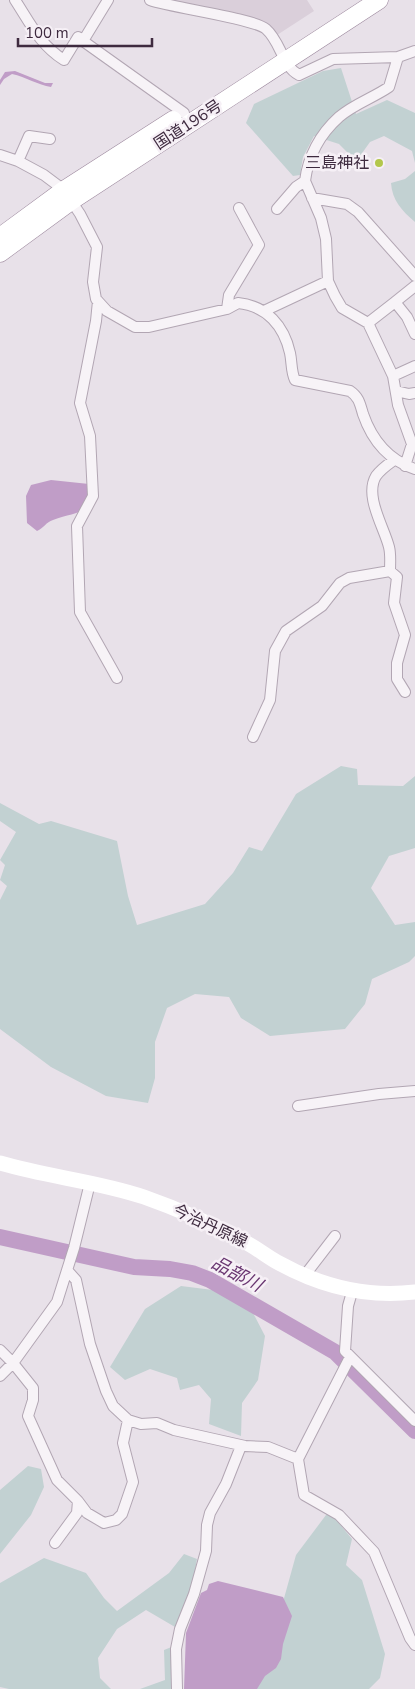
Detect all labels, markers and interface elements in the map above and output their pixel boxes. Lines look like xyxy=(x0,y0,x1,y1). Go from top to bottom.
scale bar xyxy=(18,15,151,47)
text: 100 m xyxy=(25,23,69,43)
street label: 国道196号 xyxy=(150,95,226,155)
place label: 三島神社 xyxy=(305,152,369,174)
marker: 三島神社 xyxy=(373,157,385,169)
street label: 今治丹原線 xyxy=(169,1199,251,1253)
water label: 品部川 xyxy=(208,1251,268,1298)

